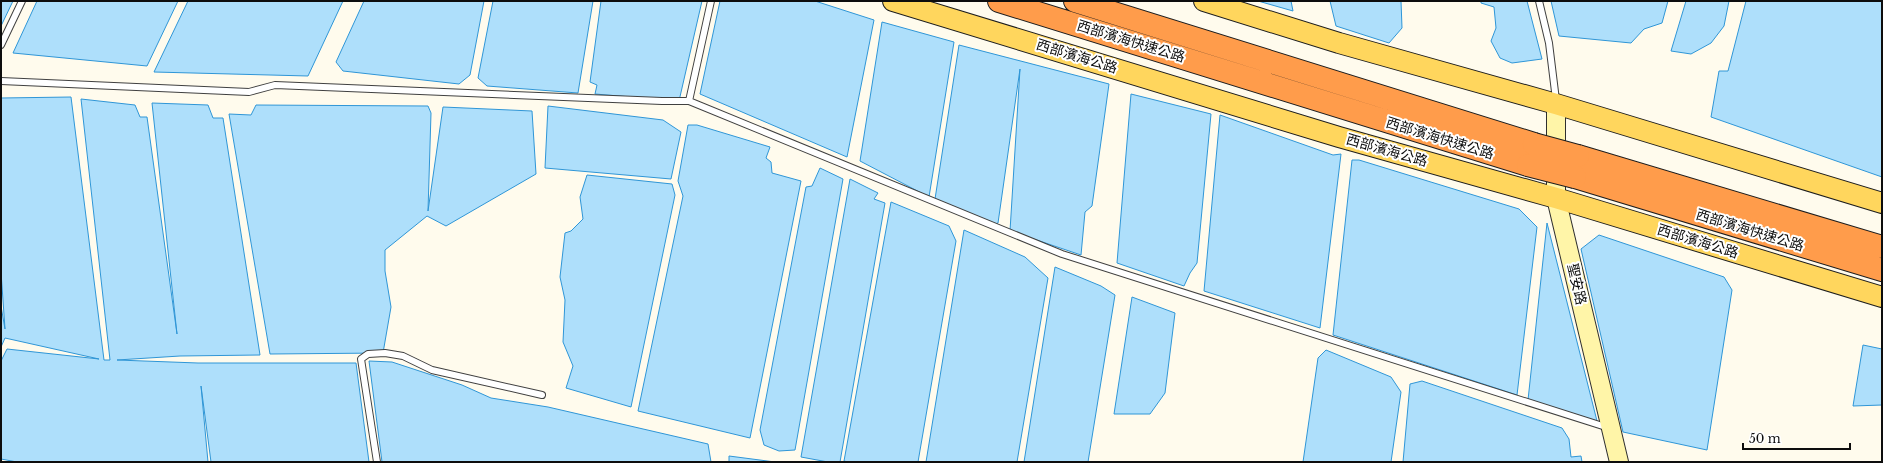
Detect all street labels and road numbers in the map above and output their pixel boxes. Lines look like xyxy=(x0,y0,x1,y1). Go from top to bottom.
street label: 西部濱海快速公路 xyxy=(1075,16,1187,66)
street label: 西部濱海公路 xyxy=(1034,35,1120,77)
street label: 西部濱海快速公路 xyxy=(1384,113,1496,163)
street label: 西部濱海公路 xyxy=(1344,130,1430,170)
street label: 西部濱海快速公路 xyxy=(1694,205,1806,255)
street label: 西部濱海公路 xyxy=(1655,220,1741,262)
street label: 聖安路 xyxy=(1564,262,1590,306)

